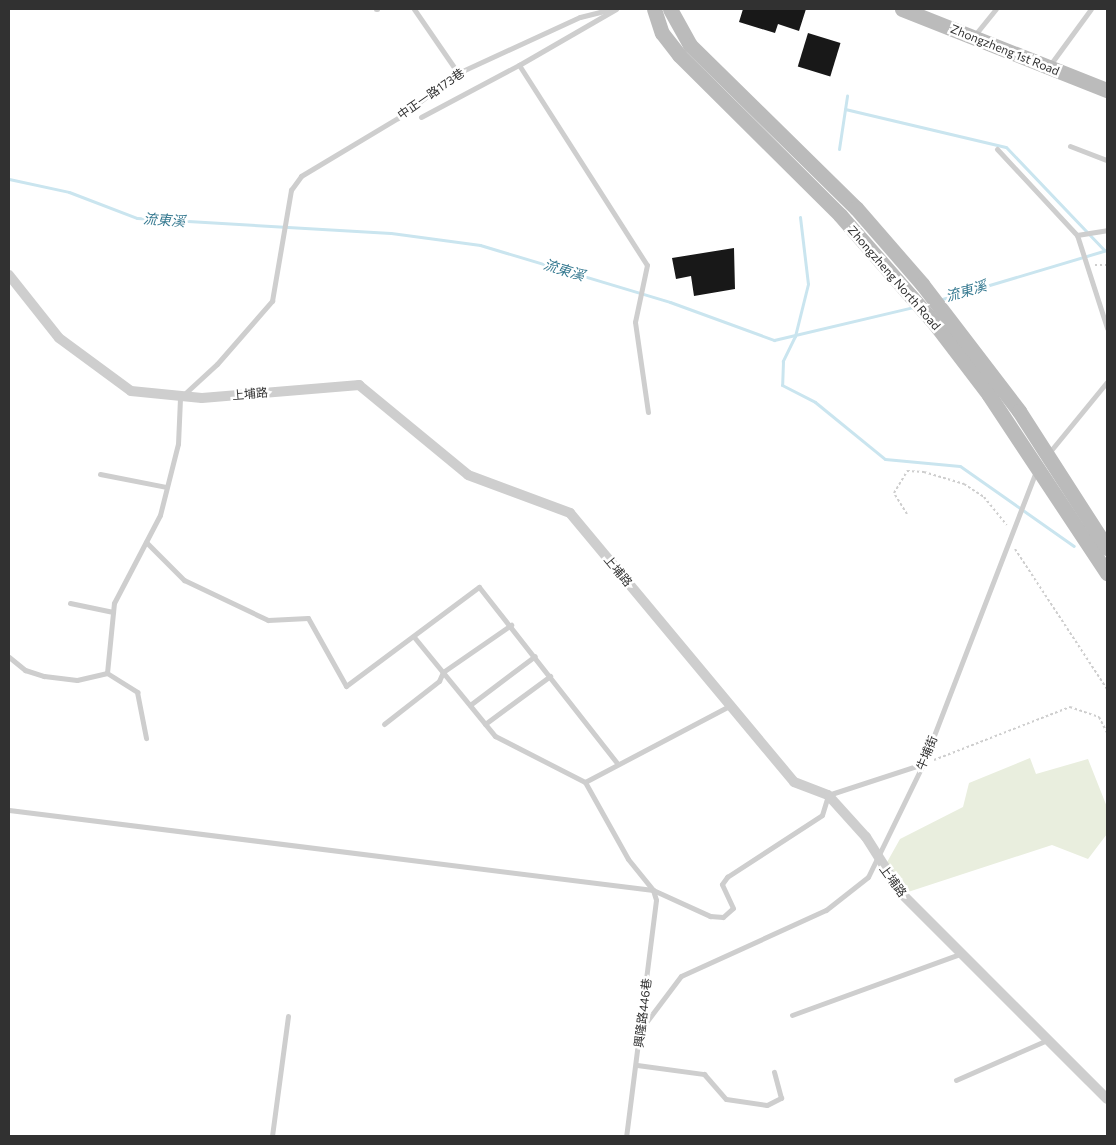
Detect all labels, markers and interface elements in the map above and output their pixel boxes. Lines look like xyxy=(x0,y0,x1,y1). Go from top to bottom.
street label: Zhongzheng 1st Road xyxy=(948,22,1062,78)
street label: 中正一路173巷 xyxy=(395,66,467,122)
water label: 流東溪 xyxy=(142,210,186,230)
street label: Zhongzheng North Road xyxy=(845,223,943,333)
water label: 流東溪 xyxy=(541,256,587,284)
water label: 流東溪 xyxy=(943,277,989,305)
street label: 上埔路 xyxy=(231,385,269,403)
street label: 上埔路 xyxy=(601,553,635,589)
street label: 牛埔街 xyxy=(914,734,940,772)
street label: 上埔路 xyxy=(877,862,909,900)
street label: 興隆路446巷 xyxy=(632,978,654,1048)

